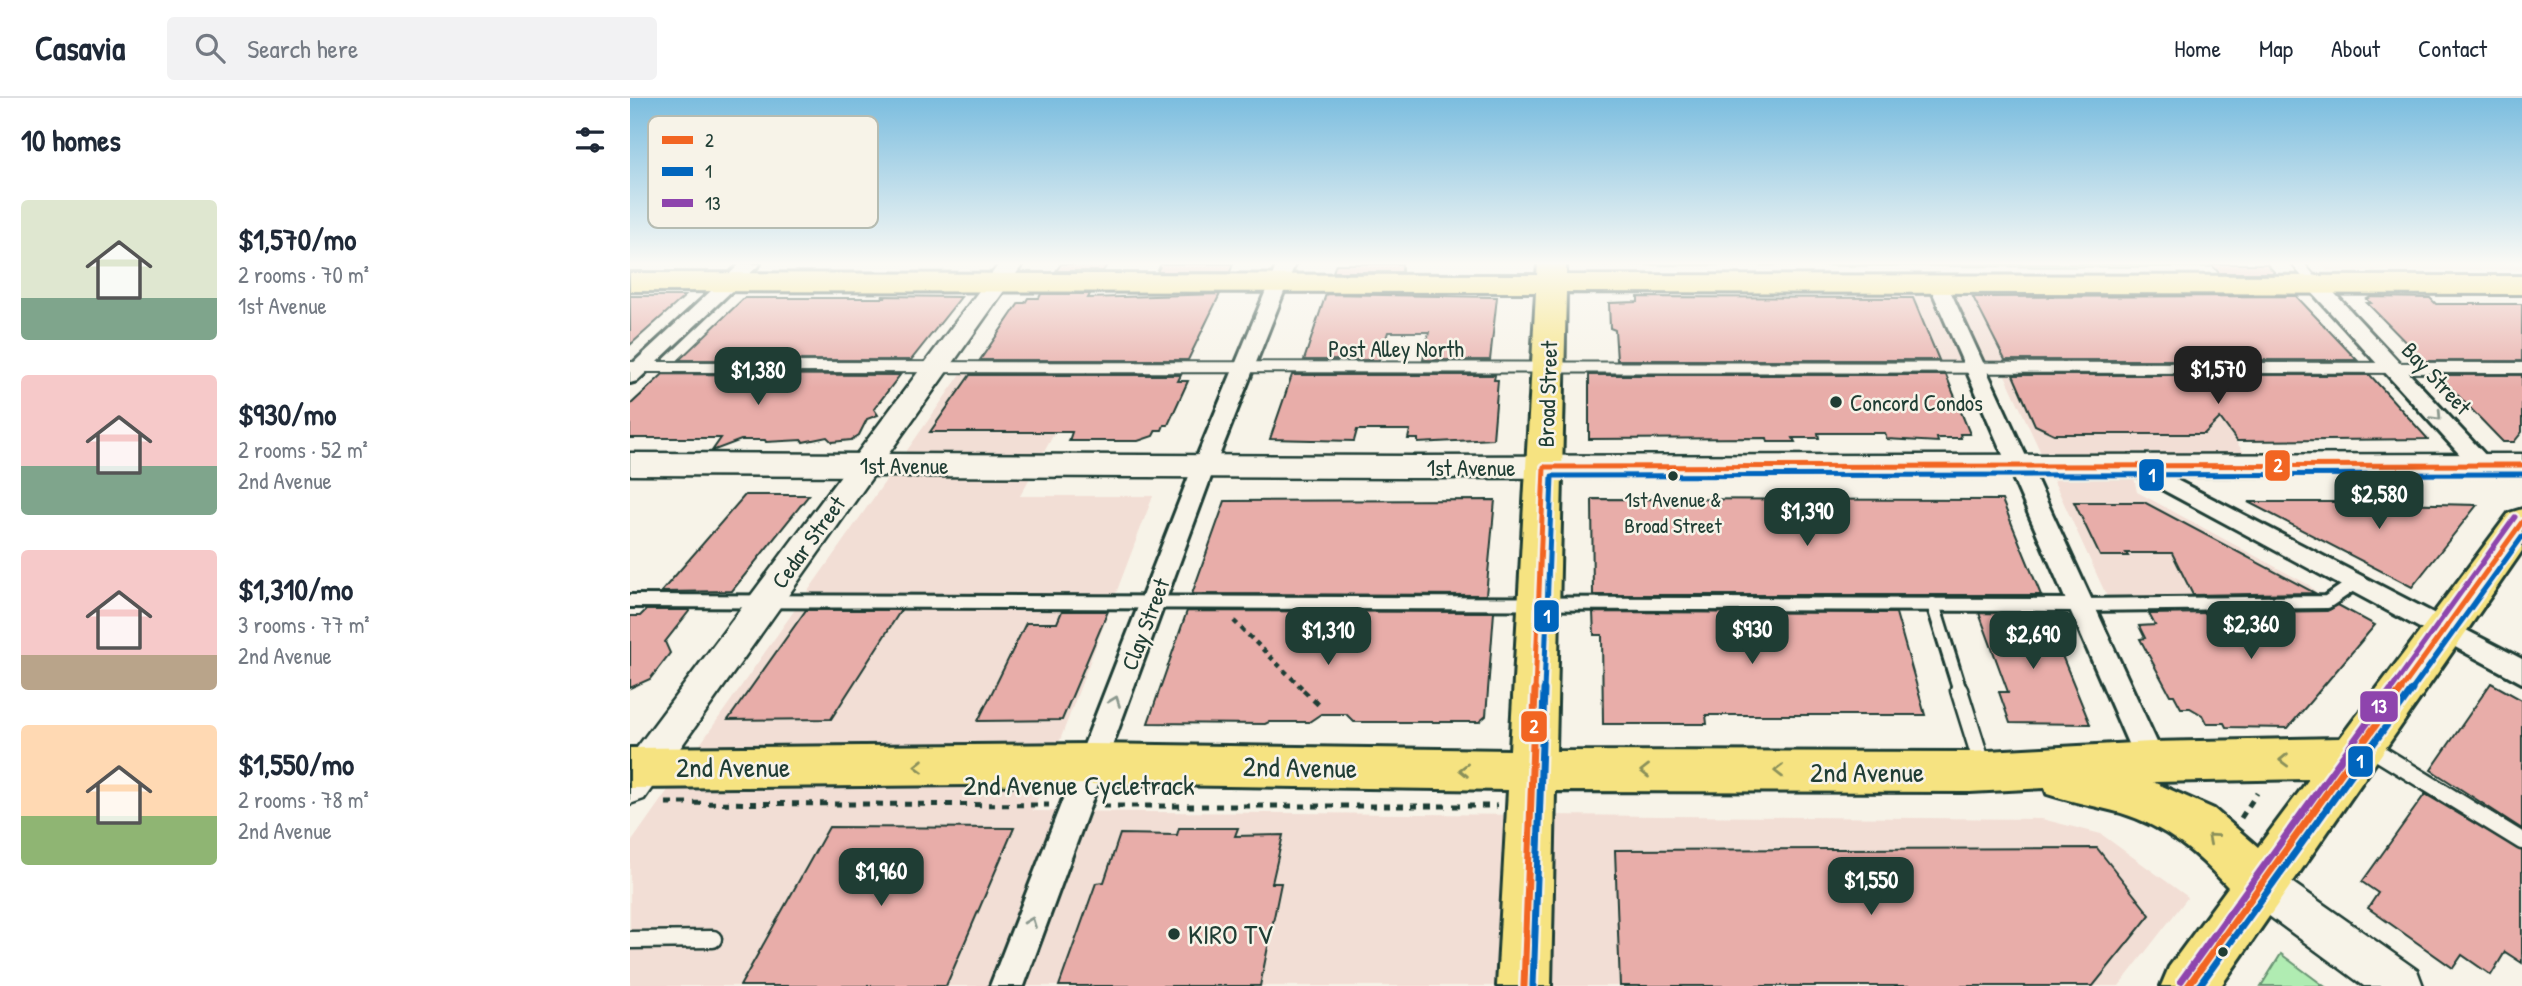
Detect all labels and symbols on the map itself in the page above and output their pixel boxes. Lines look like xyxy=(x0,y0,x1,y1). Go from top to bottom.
legend xyxy=(648,116,878,228)
text: 2 xyxy=(705,127,714,153)
text: 1 xyxy=(705,158,712,184)
text: 13 xyxy=(705,190,720,216)
street label: Post Alley North xyxy=(1328,333,1464,364)
street label: Bay Street xyxy=(2395,335,2480,422)
street label: Broad Street xyxy=(1530,339,1564,448)
pin: $1,570 xyxy=(2161,346,2275,406)
pin: $1,380 xyxy=(701,348,815,407)
place label: Concord Condos xyxy=(1850,387,1983,418)
marker: Concord Condos xyxy=(1828,394,1844,410)
one-way arrow xyxy=(2428,408,2441,421)
line badge: 2 xyxy=(2264,449,2291,482)
street label: 1st Avenue xyxy=(860,450,948,481)
street label: 1st Avenue xyxy=(1427,452,1515,483)
text: 2 xyxy=(2274,452,2283,478)
line badge: 1 xyxy=(2138,458,2165,492)
text: 1 xyxy=(2149,462,2156,488)
marker: 1st Avenue & Broad Street xyxy=(1666,469,1680,483)
pin: $2,580 xyxy=(2322,472,2436,531)
place label: 1st Avenue & Broad Street xyxy=(1624,485,1722,540)
street label: Cedar Street xyxy=(764,489,853,595)
pin: $1,390 xyxy=(1750,489,1864,548)
street label: Clay Street xyxy=(1113,572,1177,675)
line badge: 1 xyxy=(1533,599,1560,633)
pin: $2,360 xyxy=(2194,602,2308,661)
text: 1 xyxy=(1544,603,1551,629)
pin: $930 xyxy=(1711,606,1793,666)
pin: $1,310 xyxy=(1271,608,1385,667)
pin: $2,690 xyxy=(1976,612,2090,671)
line badge: 13 xyxy=(2359,690,2399,723)
text: 13 xyxy=(2371,693,2387,719)
one-way arrow xyxy=(1107,695,1121,707)
line badge: 2 xyxy=(1520,710,1548,743)
text: 2 xyxy=(1530,713,1539,739)
line badge: 1 xyxy=(2347,745,2374,778)
street label: 2nd Avenue xyxy=(1243,747,1357,787)
street label: 2nd Avenue xyxy=(676,748,790,786)
text: 1 xyxy=(2357,748,2364,774)
one-way arrow xyxy=(2278,752,2289,767)
street label: 2nd Avenue xyxy=(1810,753,1924,791)
one-way arrow xyxy=(913,758,924,774)
one-way arrow xyxy=(1458,762,1469,777)
one-way arrow xyxy=(1639,763,1650,779)
one-way arrow xyxy=(1773,763,1784,779)
street label: 2nd Avenue Cycletrack xyxy=(963,766,1195,804)
one-way arrow xyxy=(2207,834,2220,846)
pin: $1,960 xyxy=(824,848,938,908)
pin: $1,550 xyxy=(1814,858,1928,917)
place label: KIRO TV xyxy=(1188,915,1273,953)
one-way arrow xyxy=(1023,917,1037,929)
marker: KIRO TV xyxy=(1166,926,1182,942)
unlabelled marker xyxy=(2216,945,2230,959)

